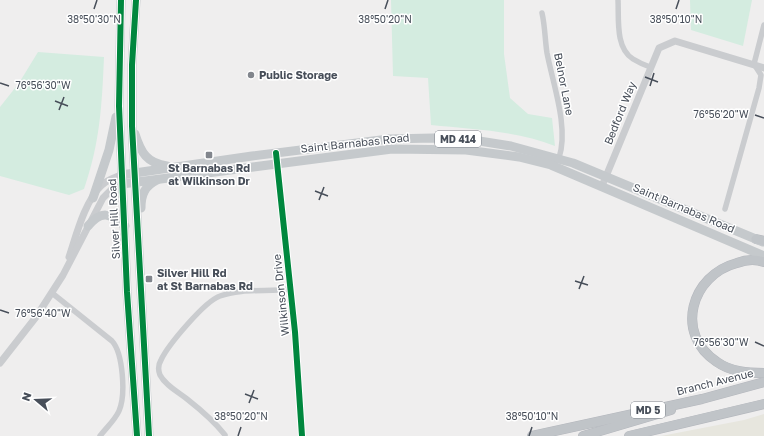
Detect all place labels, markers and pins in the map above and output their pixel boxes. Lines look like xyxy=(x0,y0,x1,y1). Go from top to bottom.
place label: Public Storage xyxy=(259,68,338,81)
marker: Public Storage xyxy=(246,70,256,80)
marker: St Barnabas Rd at Wilkinson Dr xyxy=(204,150,214,160)
place label: St Barnabas Rd at Wilkinson Dr xyxy=(168,161,251,187)
place label: Silver Hill Rd at St Barnabas Rd xyxy=(157,266,253,292)
marker: Silver Hill Rd at St Barnabas Rd xyxy=(144,274,154,284)

